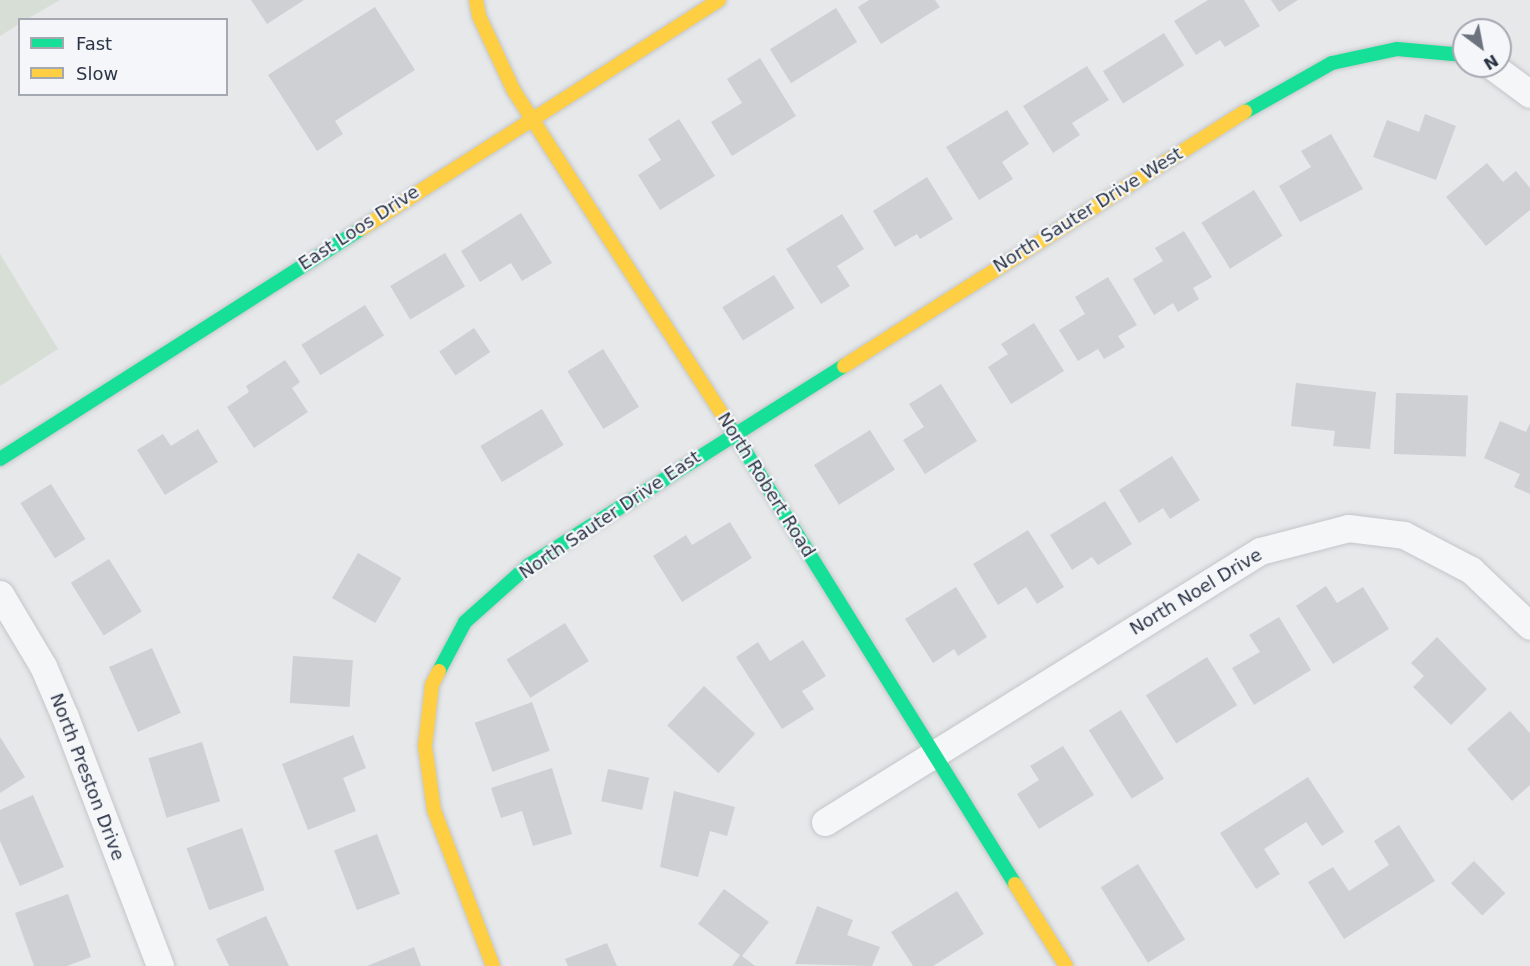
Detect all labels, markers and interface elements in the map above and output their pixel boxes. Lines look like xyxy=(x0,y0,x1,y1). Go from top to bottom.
legend xyxy=(18,18,228,96)
north arrow xyxy=(1452,18,1512,78)
text: Fast xyxy=(76,33,112,54)
text: N xyxy=(1480,50,1501,74)
text: Slow xyxy=(76,63,118,84)
street label: North Sauter Drive West xyxy=(989,143,1187,277)
street label: East Loos Drive xyxy=(295,181,423,275)
street label: North Robert Road xyxy=(713,409,819,561)
street label: North Sauter Drive East xyxy=(515,446,705,584)
street label: North Noel Drive xyxy=(1126,544,1266,640)
street label: North Preston Drive xyxy=(45,690,129,864)

